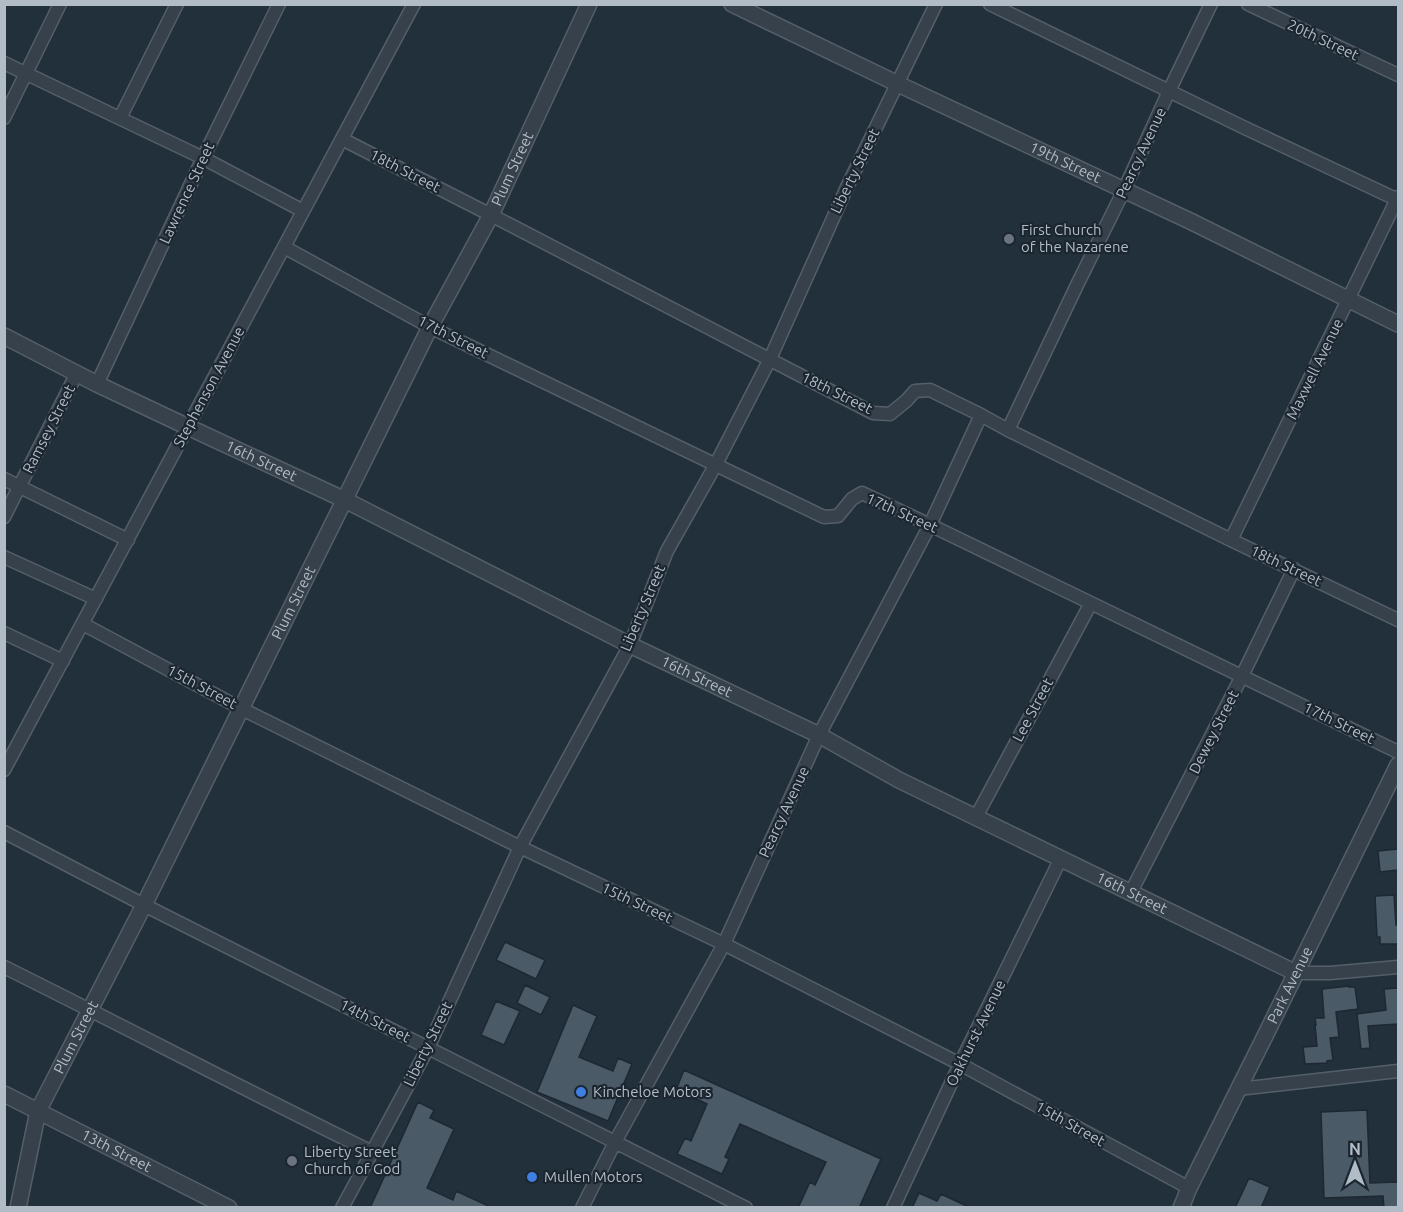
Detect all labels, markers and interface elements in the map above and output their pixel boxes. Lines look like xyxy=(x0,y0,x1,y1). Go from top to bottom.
street label: 20th Street xyxy=(1285,16,1362,63)
street label: Pearcy Avenue xyxy=(1112,104,1169,201)
street label: Liberty Street xyxy=(827,125,883,216)
street label: Plum Street xyxy=(487,129,537,208)
street label: 19th Street xyxy=(1027,138,1104,186)
street label: Lawrence Street xyxy=(156,139,218,246)
street label: 18th Street xyxy=(367,146,443,196)
place label: First Church of the Nazarene xyxy=(1021,221,1129,255)
marker: First Church of the Nazarene xyxy=(1002,232,1016,246)
street label: 17th Street xyxy=(415,312,491,362)
street label: Maxwell Avenue xyxy=(1283,316,1346,422)
street label: Stephenson Avenue xyxy=(170,324,248,450)
street label: 18th Street xyxy=(799,368,876,417)
street label: Ramsey Street xyxy=(19,381,78,476)
street label: 16th Street xyxy=(223,437,300,485)
street label: 17th Street xyxy=(864,489,941,536)
street label: 18th Street xyxy=(1248,542,1325,589)
street label: Liberty Street xyxy=(617,562,668,654)
street label: Plum Street xyxy=(268,563,318,642)
street label: 16th Street xyxy=(659,652,735,700)
street label: 15th Street xyxy=(164,661,240,712)
street label: Lee Street xyxy=(1009,675,1056,744)
street label: Dewey Street xyxy=(1185,687,1242,776)
street label: 17th Street xyxy=(1301,698,1378,747)
street label: Pearcy Avenue xyxy=(755,763,812,860)
street label: 16th Street xyxy=(1094,868,1170,917)
street label: 15th Street xyxy=(599,879,676,926)
street label: Park Avenue xyxy=(1263,944,1316,1026)
street label: Oakhurst Avenue xyxy=(942,977,1009,1089)
street label: 14th Street xyxy=(337,996,413,1046)
street label: Plum Street xyxy=(50,998,101,1076)
street label: Liberty Street xyxy=(400,998,456,1089)
place label: Kincheloe Motors xyxy=(593,1083,712,1100)
marker: Kincheloe Motors xyxy=(574,1085,588,1099)
street label: 15th Street xyxy=(1033,1098,1108,1150)
street label: 13th Street xyxy=(79,1126,155,1175)
north arrow xyxy=(1325,1134,1385,1194)
text: N xyxy=(1349,1140,1361,1158)
place label: Liberty Street Church of God xyxy=(304,1143,400,1177)
marker: Liberty Street Church of God xyxy=(285,1154,299,1168)
place label: Mullen Motors xyxy=(544,1168,642,1185)
marker: Mullen Motors xyxy=(525,1170,539,1184)

